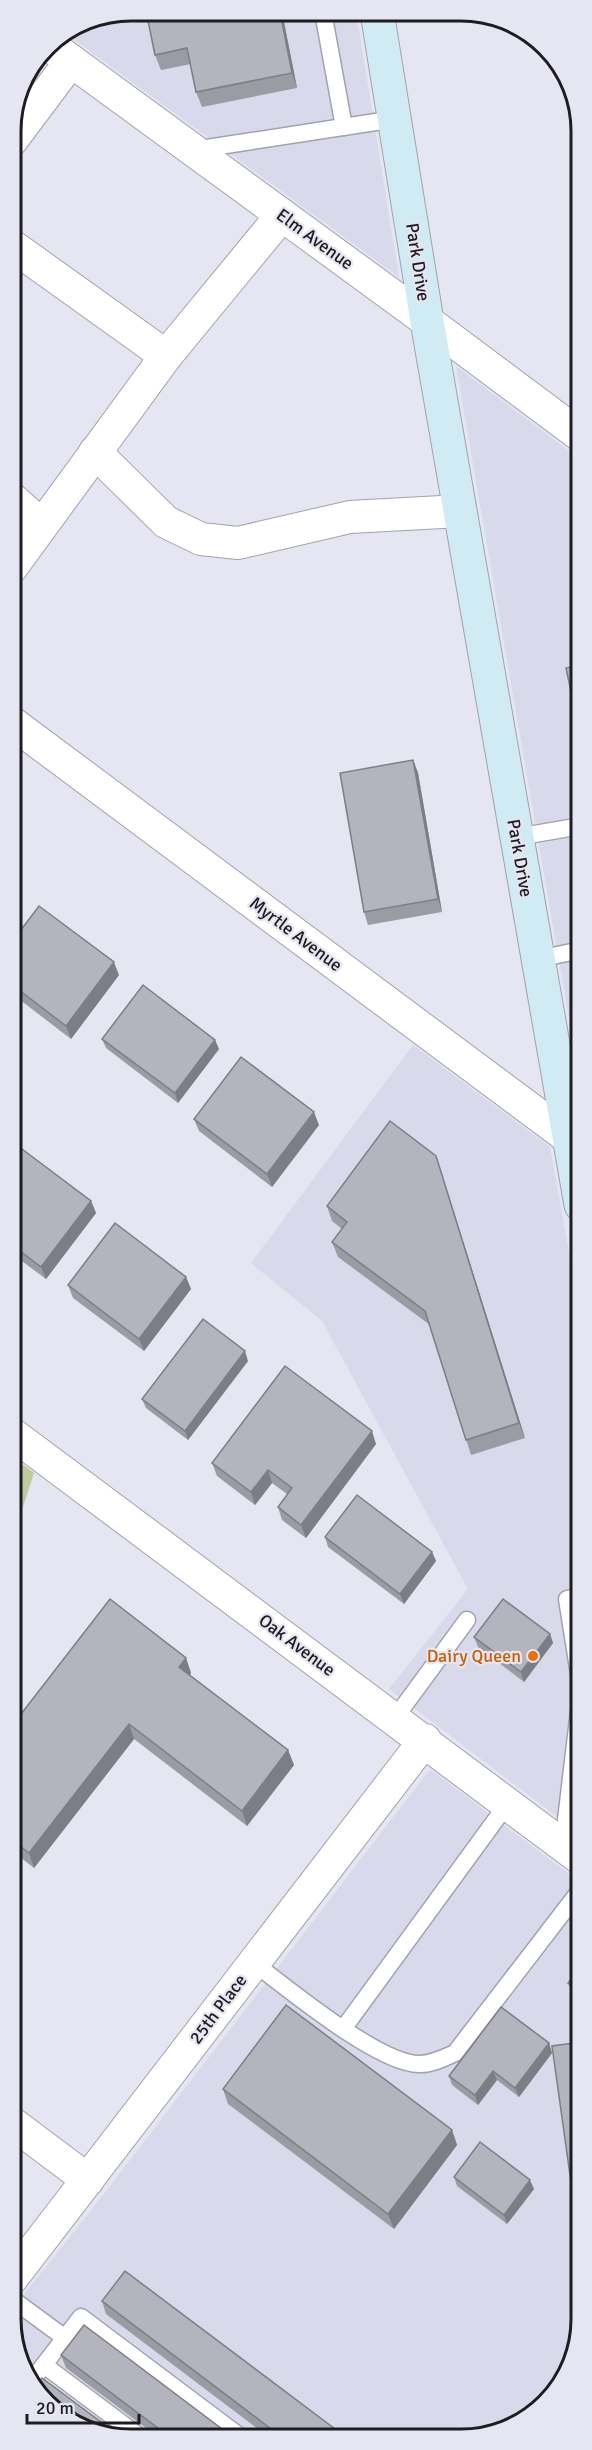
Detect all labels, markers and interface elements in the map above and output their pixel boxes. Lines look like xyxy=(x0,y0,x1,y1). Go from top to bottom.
street label: Elm Avenue xyxy=(272,204,358,274)
street label: Park Drive xyxy=(401,221,435,303)
street label: Park Drive xyxy=(502,817,538,899)
street label: Myrtle Avenue xyxy=(245,892,347,976)
street label: Oak Avenue xyxy=(254,1609,340,1681)
place label: Dairy Queen xyxy=(427,1645,521,1667)
marker: Dairy Queen xyxy=(526,1649,540,1663)
street label: 25th Place xyxy=(185,1970,251,2048)
scale bar xyxy=(27,2387,140,2425)
text: 20 m xyxy=(36,2397,74,2419)

